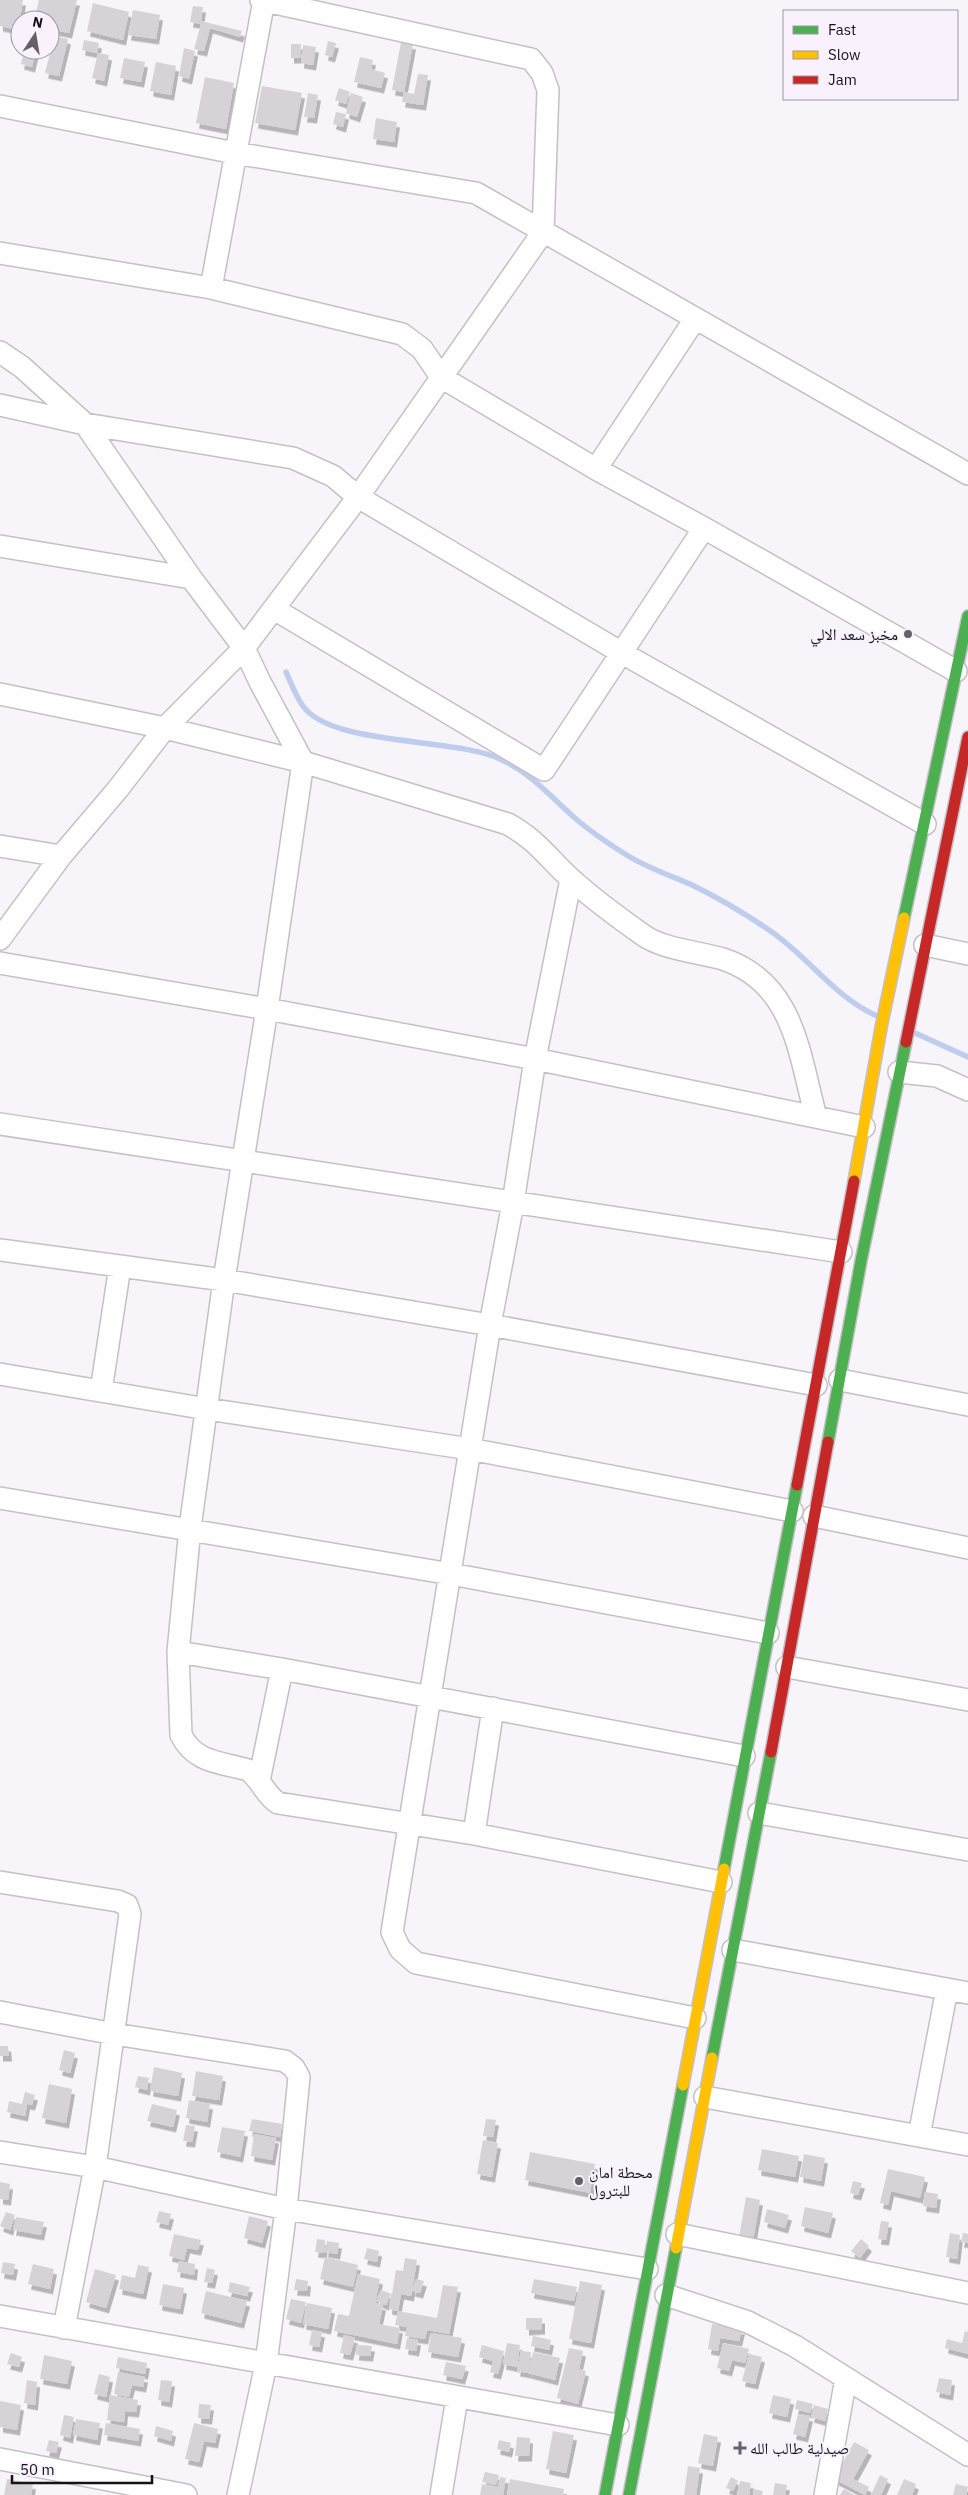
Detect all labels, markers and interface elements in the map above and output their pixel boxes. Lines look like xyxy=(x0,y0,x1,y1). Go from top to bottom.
north arrow xyxy=(10,10,60,60)
legend xyxy=(783,10,958,100)
text: N xyxy=(31,12,45,32)
text: Fast xyxy=(828,20,856,39)
text: Slow xyxy=(828,45,861,64)
text: Jam xyxy=(828,70,857,89)
place label: مخبز سعد الالي xyxy=(810,624,898,647)
marker: مخبز سعد الالي xyxy=(902,628,914,640)
place label: محطة امان للبترول xyxy=(589,2162,653,2201)
marker: محطة امان للبترول xyxy=(573,2175,585,2187)
place label: صيدلية طالب الله xyxy=(750,2438,849,2458)
marker: صيدلية طالب الله xyxy=(734,2442,746,2454)
scale bar xyxy=(12,2452,152,2484)
text: 50 m xyxy=(20,2460,55,2479)

